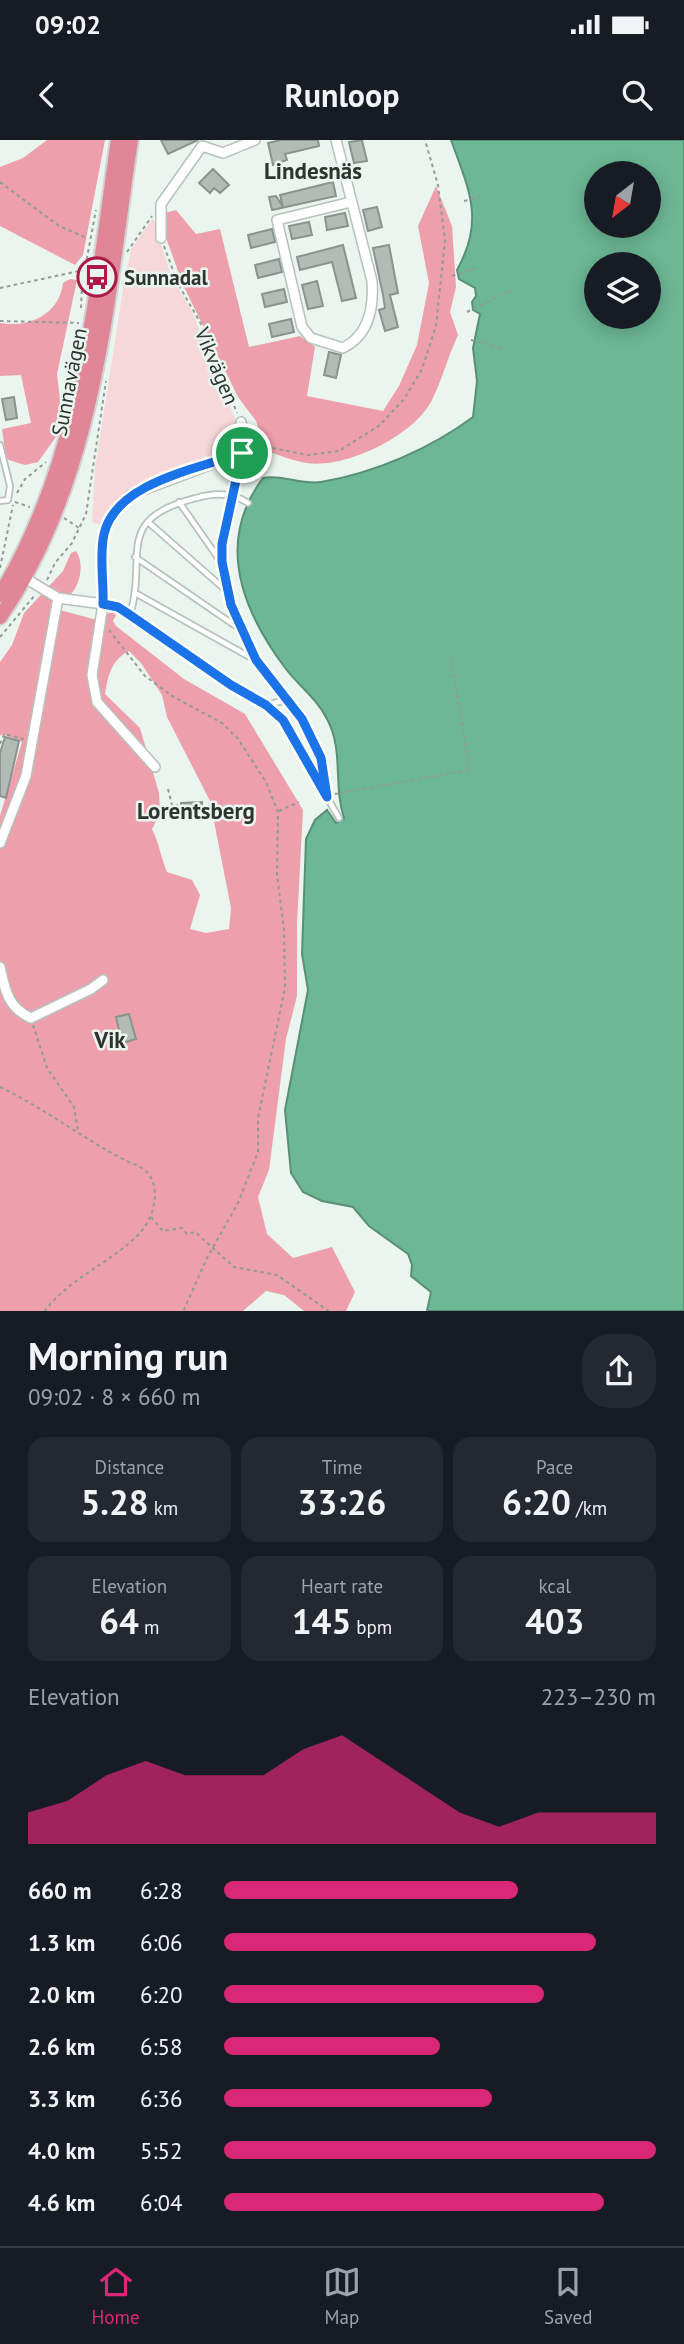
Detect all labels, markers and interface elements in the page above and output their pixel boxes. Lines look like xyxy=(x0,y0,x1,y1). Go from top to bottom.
text: 09:02 xyxy=(35,8,101,41)
text: Runloop xyxy=(285,74,399,116)
icon: back xyxy=(28,76,66,114)
icon: search xyxy=(618,76,656,114)
district label: Lindesnäs xyxy=(264,156,362,185)
north arrow xyxy=(584,161,662,238)
map controls xyxy=(584,161,661,329)
button: layers xyxy=(584,252,661,329)
bus stop icon: Sunnadal xyxy=(76,256,118,298)
place label: Sunnadal xyxy=(124,264,208,291)
street label: Vikvägen xyxy=(188,322,245,409)
street label: Sunnavägen xyxy=(45,326,93,438)
pin xyxy=(212,423,272,483)
icon: arrive xyxy=(223,434,261,472)
district label: Lorentsberg xyxy=(137,796,255,825)
district label: Vik xyxy=(93,1025,126,1054)
text: Morning run xyxy=(28,1331,228,1380)
button: share xyxy=(582,1334,656,1408)
text: 09:02 · 8 × 660 m xyxy=(28,1382,200,1411)
text: Distance xyxy=(95,1455,164,1479)
text: Time xyxy=(322,1455,362,1479)
text: Pace xyxy=(536,1455,573,1479)
text: 5.28 xyxy=(80,1479,149,1525)
text: 33:26 xyxy=(298,1479,386,1525)
text: 6:20 xyxy=(502,1479,571,1525)
text: km xyxy=(149,1496,178,1520)
text: /km xyxy=(571,1496,607,1520)
text: Elevation xyxy=(91,1574,167,1598)
text: Heart rate xyxy=(301,1574,383,1598)
text: kcal xyxy=(538,1574,571,1598)
text: 64 xyxy=(99,1598,139,1644)
text: 145 xyxy=(292,1598,351,1644)
text: 403 xyxy=(525,1598,584,1644)
text: m xyxy=(139,1615,159,1639)
text: bpm xyxy=(351,1615,392,1639)
text: Elevation xyxy=(28,1682,120,1711)
text: 223–230 m xyxy=(541,1682,656,1711)
text: 660 m xyxy=(28,1876,91,1905)
text: 6:28 xyxy=(140,1876,183,1905)
text: 1.3 km xyxy=(28,1928,95,1957)
text: 6:06 xyxy=(140,1928,183,1957)
text: 2.0 km xyxy=(28,1980,95,2009)
text: 6:20 xyxy=(140,1980,183,2009)
text: 2.6 km xyxy=(28,2032,95,2061)
text: 6:58 xyxy=(140,2032,183,2061)
text: 3.3 km xyxy=(28,2084,95,2113)
text: 6:36 xyxy=(140,2084,183,2113)
text: 4.0 km xyxy=(28,2136,95,2165)
text: 5:52 xyxy=(140,2136,183,2165)
text: 4.6 km xyxy=(28,2188,95,2217)
text: 6:04 xyxy=(140,2188,183,2217)
tab: Home xyxy=(92,2263,140,2329)
tab: Map xyxy=(323,2263,361,2329)
tab: Saved xyxy=(544,2263,592,2329)

